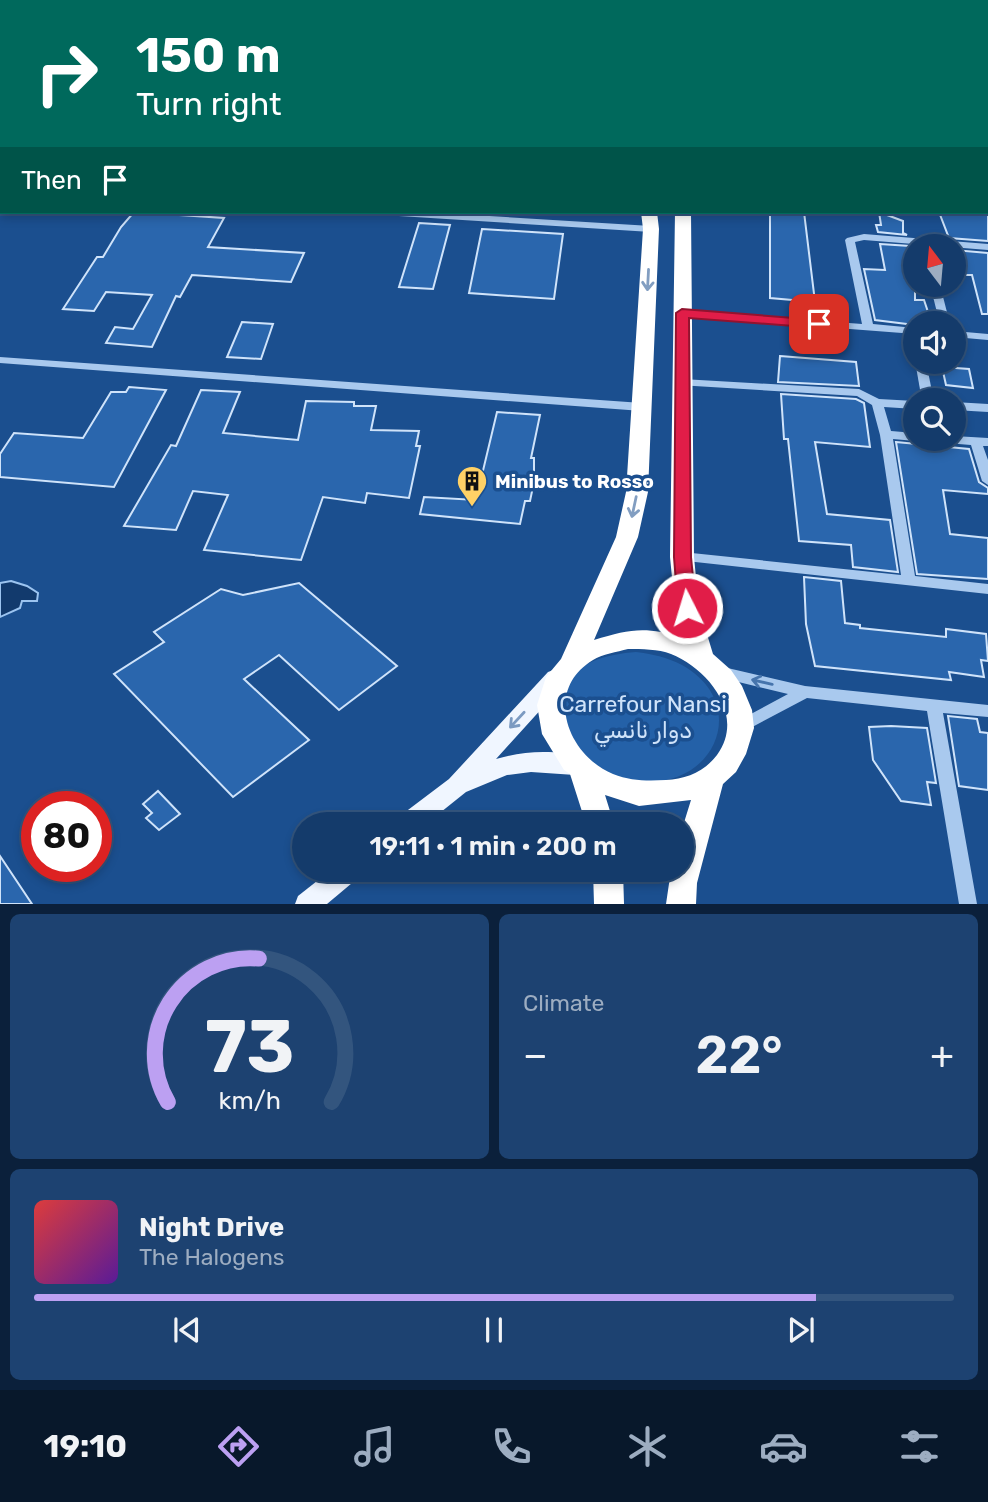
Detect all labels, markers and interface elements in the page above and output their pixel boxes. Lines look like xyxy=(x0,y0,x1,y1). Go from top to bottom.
text: 150 m xyxy=(136,26,281,84)
icon: right xyxy=(21,28,112,119)
text: Turn right xyxy=(136,85,281,123)
icon: arrive xyxy=(96,161,134,199)
text: Then xyxy=(21,165,82,196)
north arrow xyxy=(903,234,966,298)
map controls xyxy=(903,234,966,451)
one-way arrow xyxy=(642,268,655,291)
pin xyxy=(789,294,849,354)
icon: arrive xyxy=(800,305,838,343)
button: sound xyxy=(903,311,966,374)
button: search xyxy=(903,388,966,451)
building icon: Minibus to Rosso xyxy=(455,464,489,508)
place label: Minibus to Rosso xyxy=(495,470,654,493)
one-way arrow xyxy=(626,495,640,518)
position arrow xyxy=(650,571,724,645)
one-way arrow xyxy=(751,675,774,688)
park label: Carrefour Nansi دوار نانسي xyxy=(559,690,727,747)
one-way arrow xyxy=(509,711,525,729)
speed limit sign: 80 xyxy=(21,791,112,882)
text: 19:11 · 1 min · 200 m xyxy=(369,831,617,862)
text: Climate xyxy=(523,989,604,1017)
text: 73 xyxy=(205,1005,294,1091)
text: 22° xyxy=(696,1024,783,1086)
text: − xyxy=(523,1032,548,1078)
text: + xyxy=(930,1032,954,1078)
text: km/h xyxy=(218,1086,281,1115)
text: Night Drive xyxy=(139,1212,284,1243)
text: The Halogens xyxy=(139,1243,285,1271)
icon: previous xyxy=(168,1311,206,1349)
icon: pause xyxy=(475,1311,513,1349)
icon: next xyxy=(782,1311,820,1349)
icon: directions xyxy=(214,1422,263,1471)
icon: music xyxy=(350,1422,399,1471)
icon: phone xyxy=(487,1422,536,1471)
icon: climate xyxy=(623,1422,672,1471)
icon: car xyxy=(759,1422,808,1471)
icon: filters xyxy=(895,1422,944,1471)
text: 19:10 xyxy=(44,1427,127,1465)

